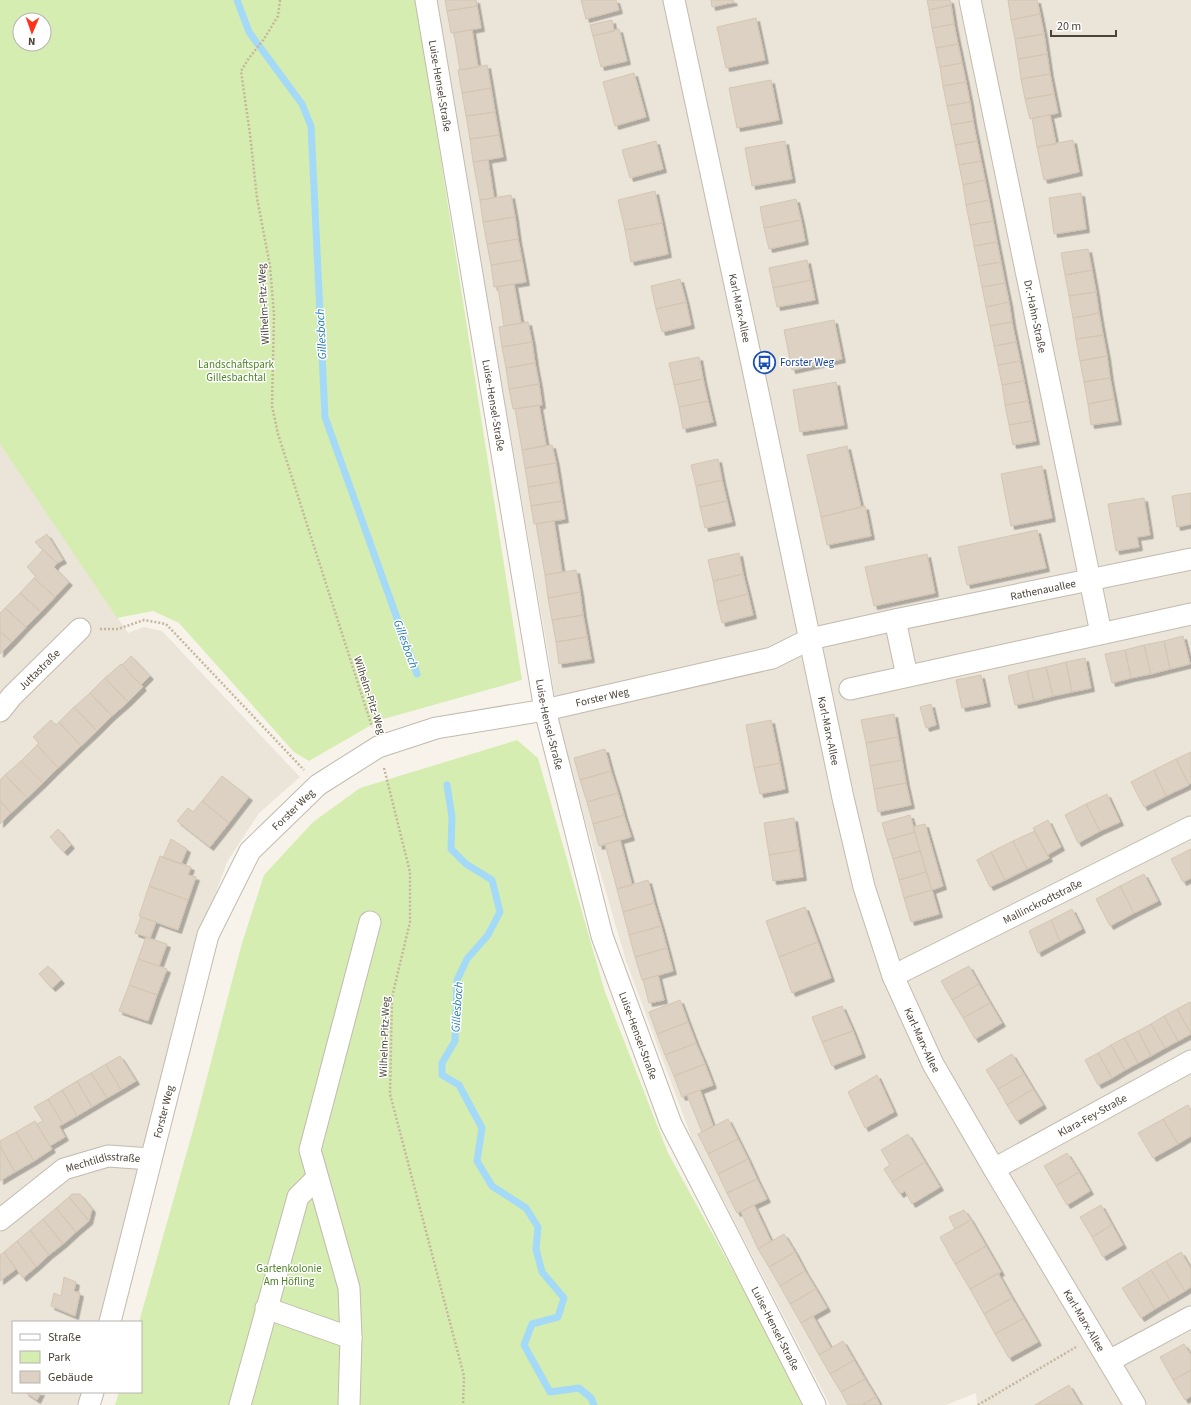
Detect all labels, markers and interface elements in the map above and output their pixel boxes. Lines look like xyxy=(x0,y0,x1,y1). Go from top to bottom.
north arrow xyxy=(12,12,52,52)
scale bar xyxy=(1051,12,1116,38)
text: 20 m xyxy=(1057,18,1081,35)
text: N xyxy=(28,34,36,49)
street label: Luise-Hensel-Straße xyxy=(425,39,455,133)
street label: Wilhelm-Pitz-Weg xyxy=(254,263,273,345)
street label: Karl-Marx-Allee xyxy=(725,272,754,344)
street label: Dr.-Hahn-Straße xyxy=(1020,278,1050,355)
water label: Gillesbach xyxy=(312,308,331,360)
bus stop icon: Forster Weg xyxy=(752,349,778,375)
place label: Forster Weg xyxy=(780,355,834,370)
park label: Landschaftspark Gillesbachtal xyxy=(198,357,275,385)
street label: Luise-Hensel-Straße xyxy=(478,359,509,453)
street label: Rathenauallee xyxy=(1009,576,1078,604)
water label: Gillesbach xyxy=(389,617,422,671)
street label: Juttastraße xyxy=(15,646,64,694)
street label: Wilhelm-Pitz-Weg xyxy=(350,654,389,736)
street label: Luise-Hensel-Straße xyxy=(532,678,567,772)
street label: Forster Weg xyxy=(574,684,631,711)
street label: Karl-Marx-Allee xyxy=(814,695,843,767)
street label: Forster Weg xyxy=(269,785,318,834)
street label: Mallinckrodtstraße xyxy=(1000,875,1085,928)
water label: Gillesbach xyxy=(447,981,468,1033)
street label: Luise-Hensel-Straße xyxy=(615,990,661,1082)
street label: Wilhelm-Pitz-Weg xyxy=(376,996,393,1078)
street label: Karl-Marx-Allee xyxy=(900,1005,944,1076)
street label: Forster Weg xyxy=(150,1083,178,1140)
street label: Klara-Fey-Straße xyxy=(1055,1090,1130,1141)
street label: Mechtildisstraße xyxy=(64,1149,141,1176)
park label: Gartenkolonie Am Höfling xyxy=(256,1261,322,1289)
street label: Luise-Hensel-Straße xyxy=(748,1284,803,1374)
street label: Karl-Marx-Allee xyxy=(1060,1287,1109,1355)
legend xyxy=(12,1321,142,1393)
text: Straße xyxy=(48,1329,81,1346)
text: Park xyxy=(48,1349,70,1366)
text: Gebäude xyxy=(48,1369,93,1386)

